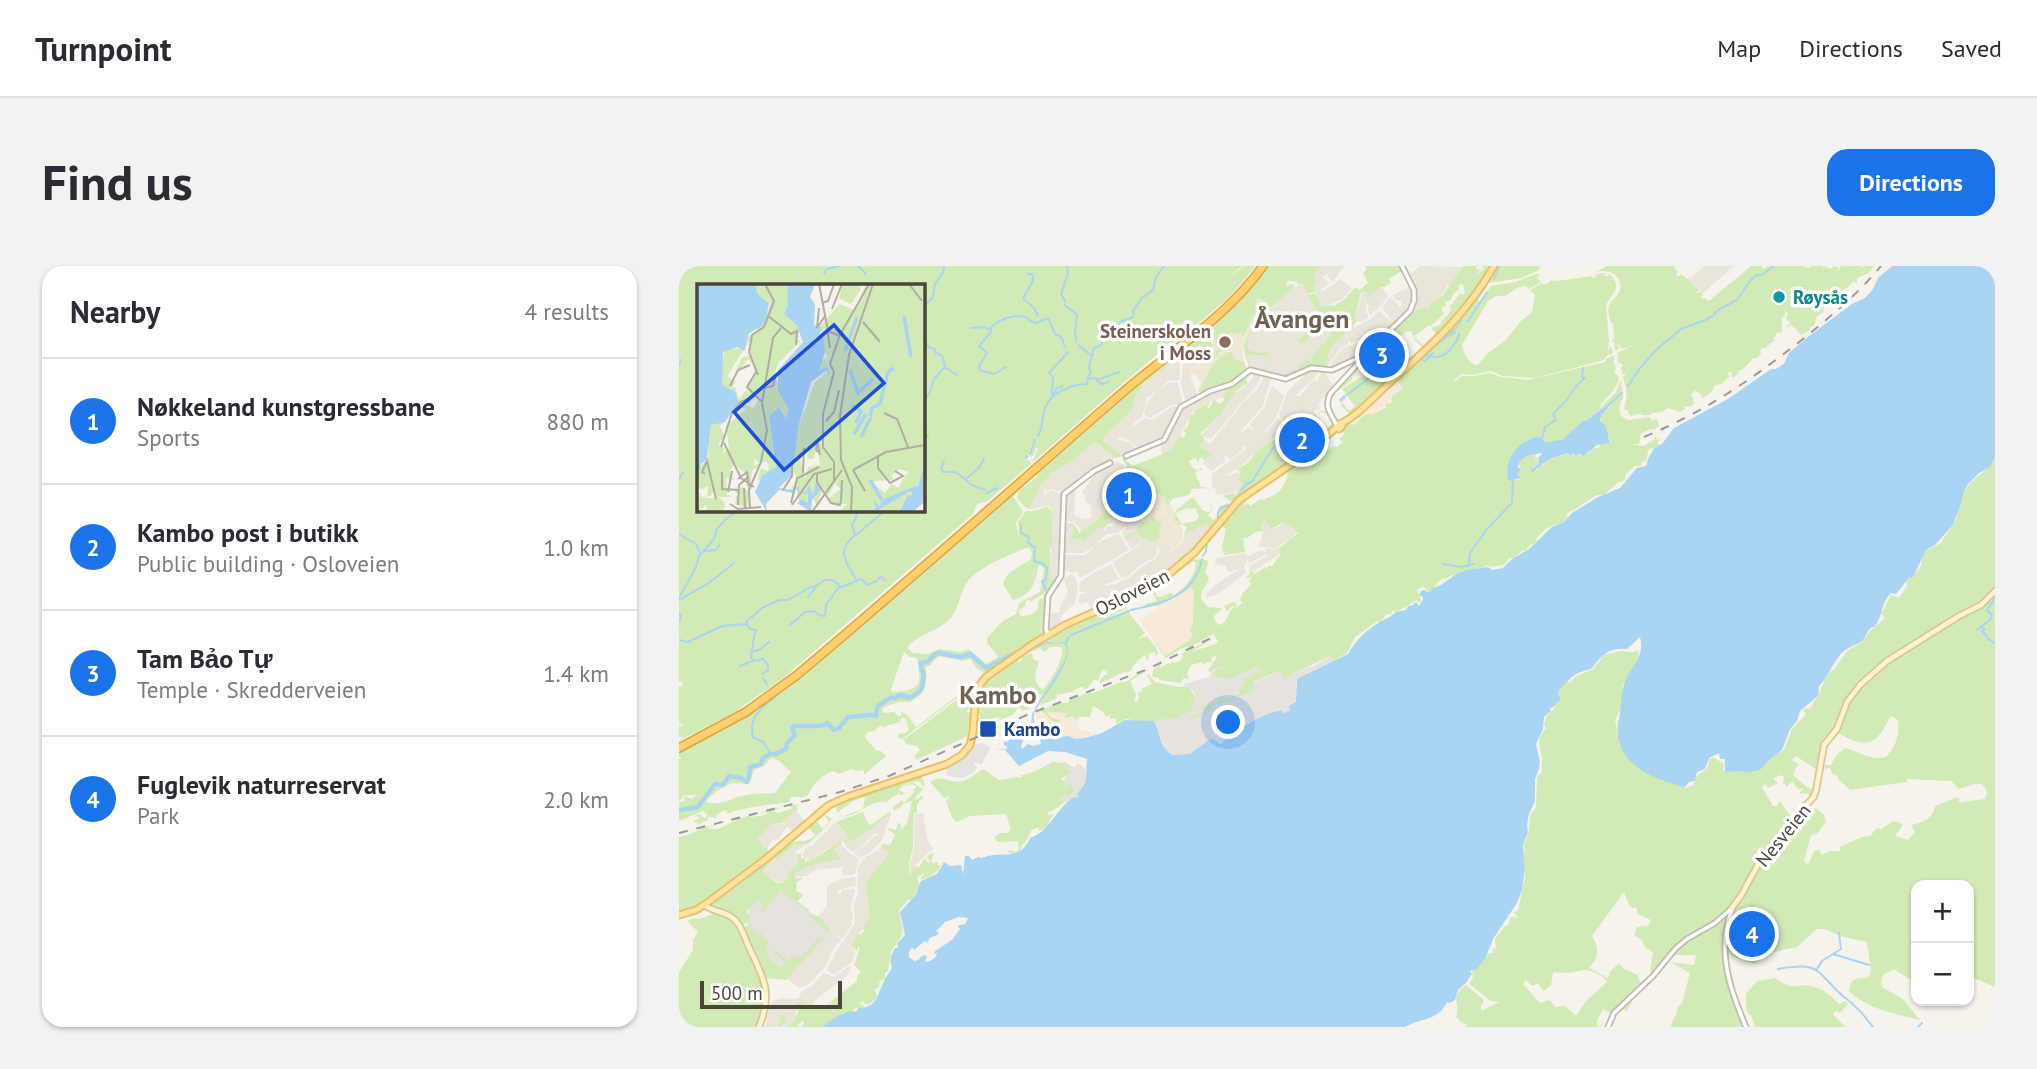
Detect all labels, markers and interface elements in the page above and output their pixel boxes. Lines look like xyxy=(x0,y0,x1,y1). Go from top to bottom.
text: Turnpoint xyxy=(35,27,172,70)
text: Map xyxy=(1717,33,1761,64)
text: Directions xyxy=(1799,33,1903,64)
text: Saved xyxy=(1941,33,2002,64)
button: Directions xyxy=(1827,149,1995,216)
text: Find us xyxy=(42,150,193,214)
inset map xyxy=(697,284,924,511)
place label: Røysås xyxy=(1793,285,1848,309)
marker: Røysås xyxy=(1771,289,1787,305)
text: Nearby xyxy=(70,292,160,331)
text: 4 results xyxy=(525,297,609,326)
district label: Åvangen xyxy=(1254,302,1350,335)
place label: Steinerskolen i Moss xyxy=(1100,319,1211,365)
pin: 3 xyxy=(1359,329,1405,381)
marker: Steinerskolen i Moss xyxy=(1217,334,1233,350)
text: Nøkkeland kunstgressbane xyxy=(137,390,435,423)
text: 1 xyxy=(86,407,100,436)
text: 880 m xyxy=(547,407,609,436)
pin: 2 xyxy=(1279,414,1325,466)
text: Sports xyxy=(137,423,200,452)
pin: 1 xyxy=(1106,469,1152,521)
text: Kambo post i butikk xyxy=(137,516,359,549)
text: 2 xyxy=(86,533,100,562)
text: 1.0 km xyxy=(543,533,609,562)
text: Public building · Osloveien xyxy=(137,549,399,578)
street label: Osloveien xyxy=(1091,563,1173,621)
text: Tam Bảo Tự xyxy=(137,642,272,675)
text: 3 xyxy=(86,659,100,688)
text: 1.4 km xyxy=(543,659,609,688)
text: Temple · Skredderveien xyxy=(137,675,366,704)
district label: Kambo xyxy=(959,678,1037,711)
your location xyxy=(1211,705,1245,739)
place label: Kambo xyxy=(1004,717,1061,741)
marker: Kambo xyxy=(978,719,998,739)
text: Fuglevik naturreservat xyxy=(137,768,386,801)
text: 4 xyxy=(86,785,100,814)
text: 2.0 km xyxy=(543,785,609,814)
street label: Nesveien xyxy=(1750,799,1816,871)
text: Park xyxy=(137,801,179,830)
map controls xyxy=(1911,880,1974,1006)
button: + xyxy=(1911,880,1974,943)
pin: 4 xyxy=(1729,908,1775,960)
button: − xyxy=(1911,943,1974,1006)
scale bar xyxy=(700,978,842,1010)
text: 500 m xyxy=(711,981,763,1005)

